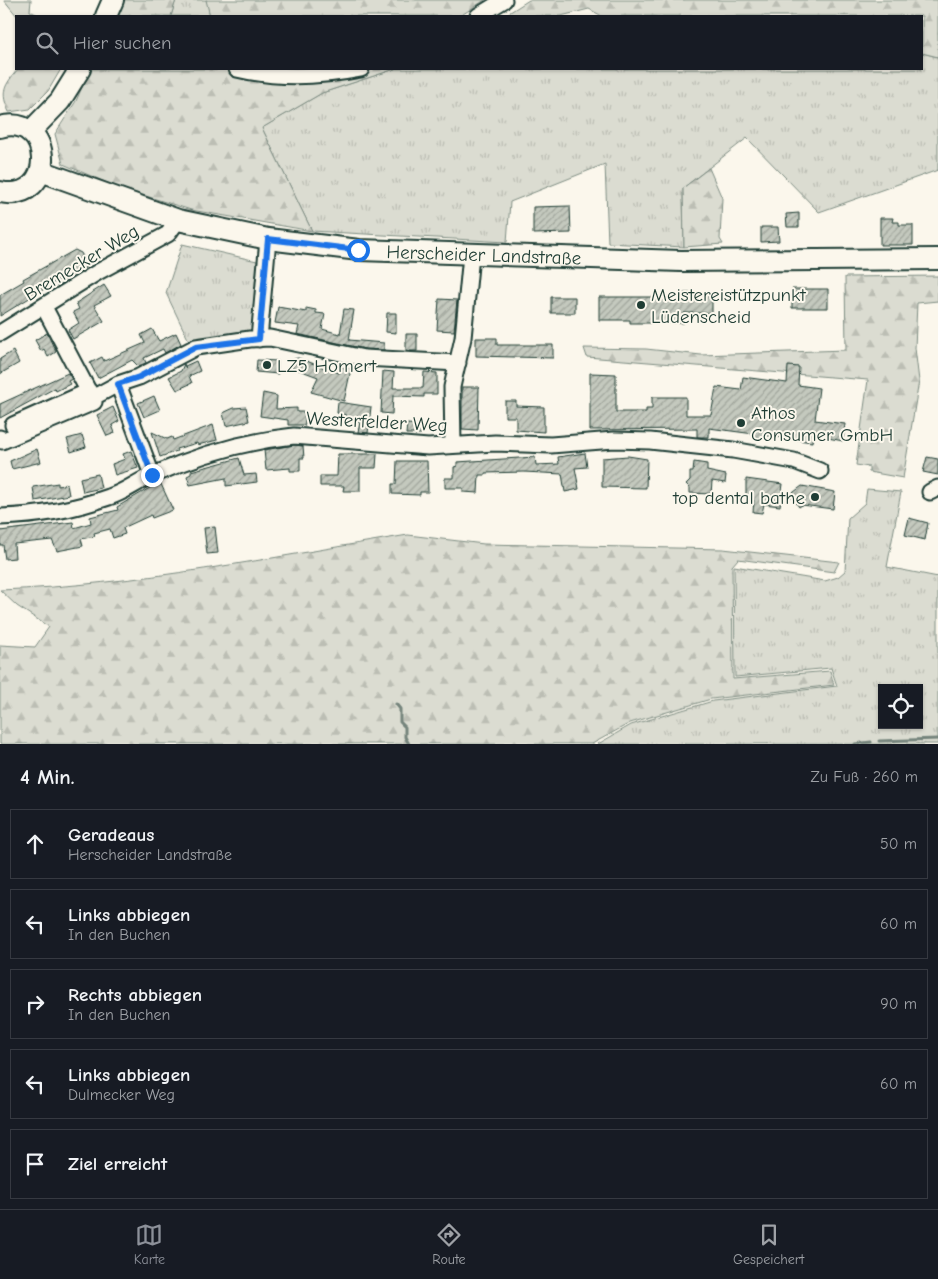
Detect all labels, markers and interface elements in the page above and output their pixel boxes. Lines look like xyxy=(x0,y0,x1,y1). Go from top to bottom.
search box xyxy=(15,15,923,70)
icon: search xyxy=(33,29,61,57)
text: Hier suchen xyxy=(73,32,171,54)
street label: Bremecker Weg xyxy=(20,220,143,306)
route start xyxy=(347,239,370,262)
street label: Herscheider Landstraße xyxy=(386,241,582,270)
place label: Meistereistützpunkt Lüdenscheid xyxy=(651,284,806,328)
marker: Meistereistützpunkt Lüdenscheid xyxy=(635,299,647,311)
place label: LZ5 Homert xyxy=(277,355,377,377)
marker: LZ5 Homert xyxy=(261,359,273,371)
place label: Athos Consumer GmbH xyxy=(751,402,893,446)
street label: Westerfelder Weg xyxy=(306,407,448,437)
marker: Athos Consumer GmbH xyxy=(735,417,747,429)
route end xyxy=(141,464,164,487)
place label: top dental bathe xyxy=(672,487,805,509)
marker: top dental bathe xyxy=(809,491,821,503)
map controls xyxy=(878,684,923,729)
button: locate xyxy=(878,684,923,729)
text: 4 Min. xyxy=(20,765,75,789)
text: Zu Fuß · 260 m xyxy=(810,768,918,786)
text: Geradeaus xyxy=(68,824,154,846)
icon: ahead xyxy=(21,830,49,858)
text: 50 m xyxy=(880,835,917,853)
text: Herscheider Landstraße xyxy=(68,846,232,864)
text: Links abbiegen xyxy=(68,904,190,926)
icon: left xyxy=(21,910,49,938)
text: 60 m xyxy=(880,915,917,933)
text: In den Buchen xyxy=(68,926,170,944)
text: Rechts abbiegen xyxy=(68,984,202,1006)
icon: right xyxy=(21,990,49,1018)
text: 90 m xyxy=(880,995,917,1013)
text: In den Buchen xyxy=(68,1006,170,1024)
text: Links abbiegen xyxy=(68,1064,190,1086)
icon: left xyxy=(21,1070,49,1098)
text: 60 m xyxy=(880,1075,917,1093)
text: Dulmecker Weg xyxy=(68,1086,175,1104)
icon: arrive xyxy=(21,1150,49,1178)
text: Ziel erreicht xyxy=(68,1153,167,1175)
tab: Karte xyxy=(134,1221,165,1268)
tab: Route xyxy=(432,1221,466,1268)
tab: Gespeichert xyxy=(733,1221,804,1268)

